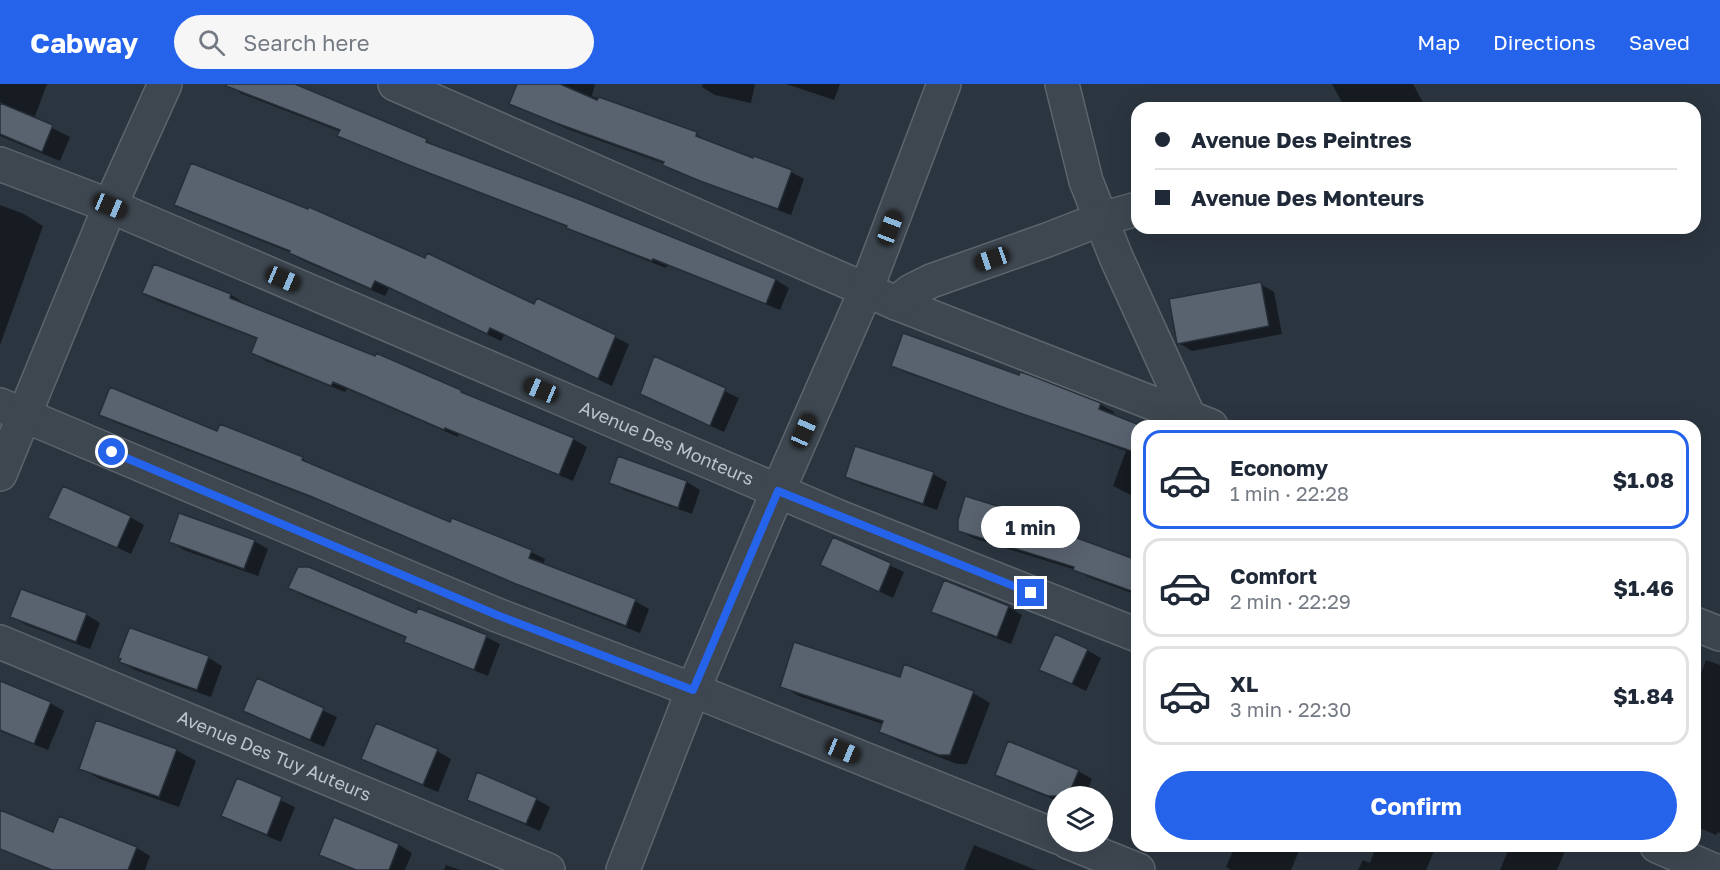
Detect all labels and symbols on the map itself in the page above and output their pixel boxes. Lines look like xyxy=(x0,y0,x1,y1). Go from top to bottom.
car xyxy=(90,191,130,221)
car xyxy=(875,208,905,248)
car xyxy=(972,245,1012,273)
car xyxy=(263,264,303,294)
car xyxy=(521,375,561,405)
street label: Avenue Des Monteurs xyxy=(577,396,758,489)
car xyxy=(788,411,820,451)
route start xyxy=(98,438,125,465)
callout: 1 min xyxy=(982,506,1080,548)
route end xyxy=(1017,579,1044,606)
street label: Avenue Des Tuy Auteurs xyxy=(174,705,375,805)
car xyxy=(823,736,863,766)

